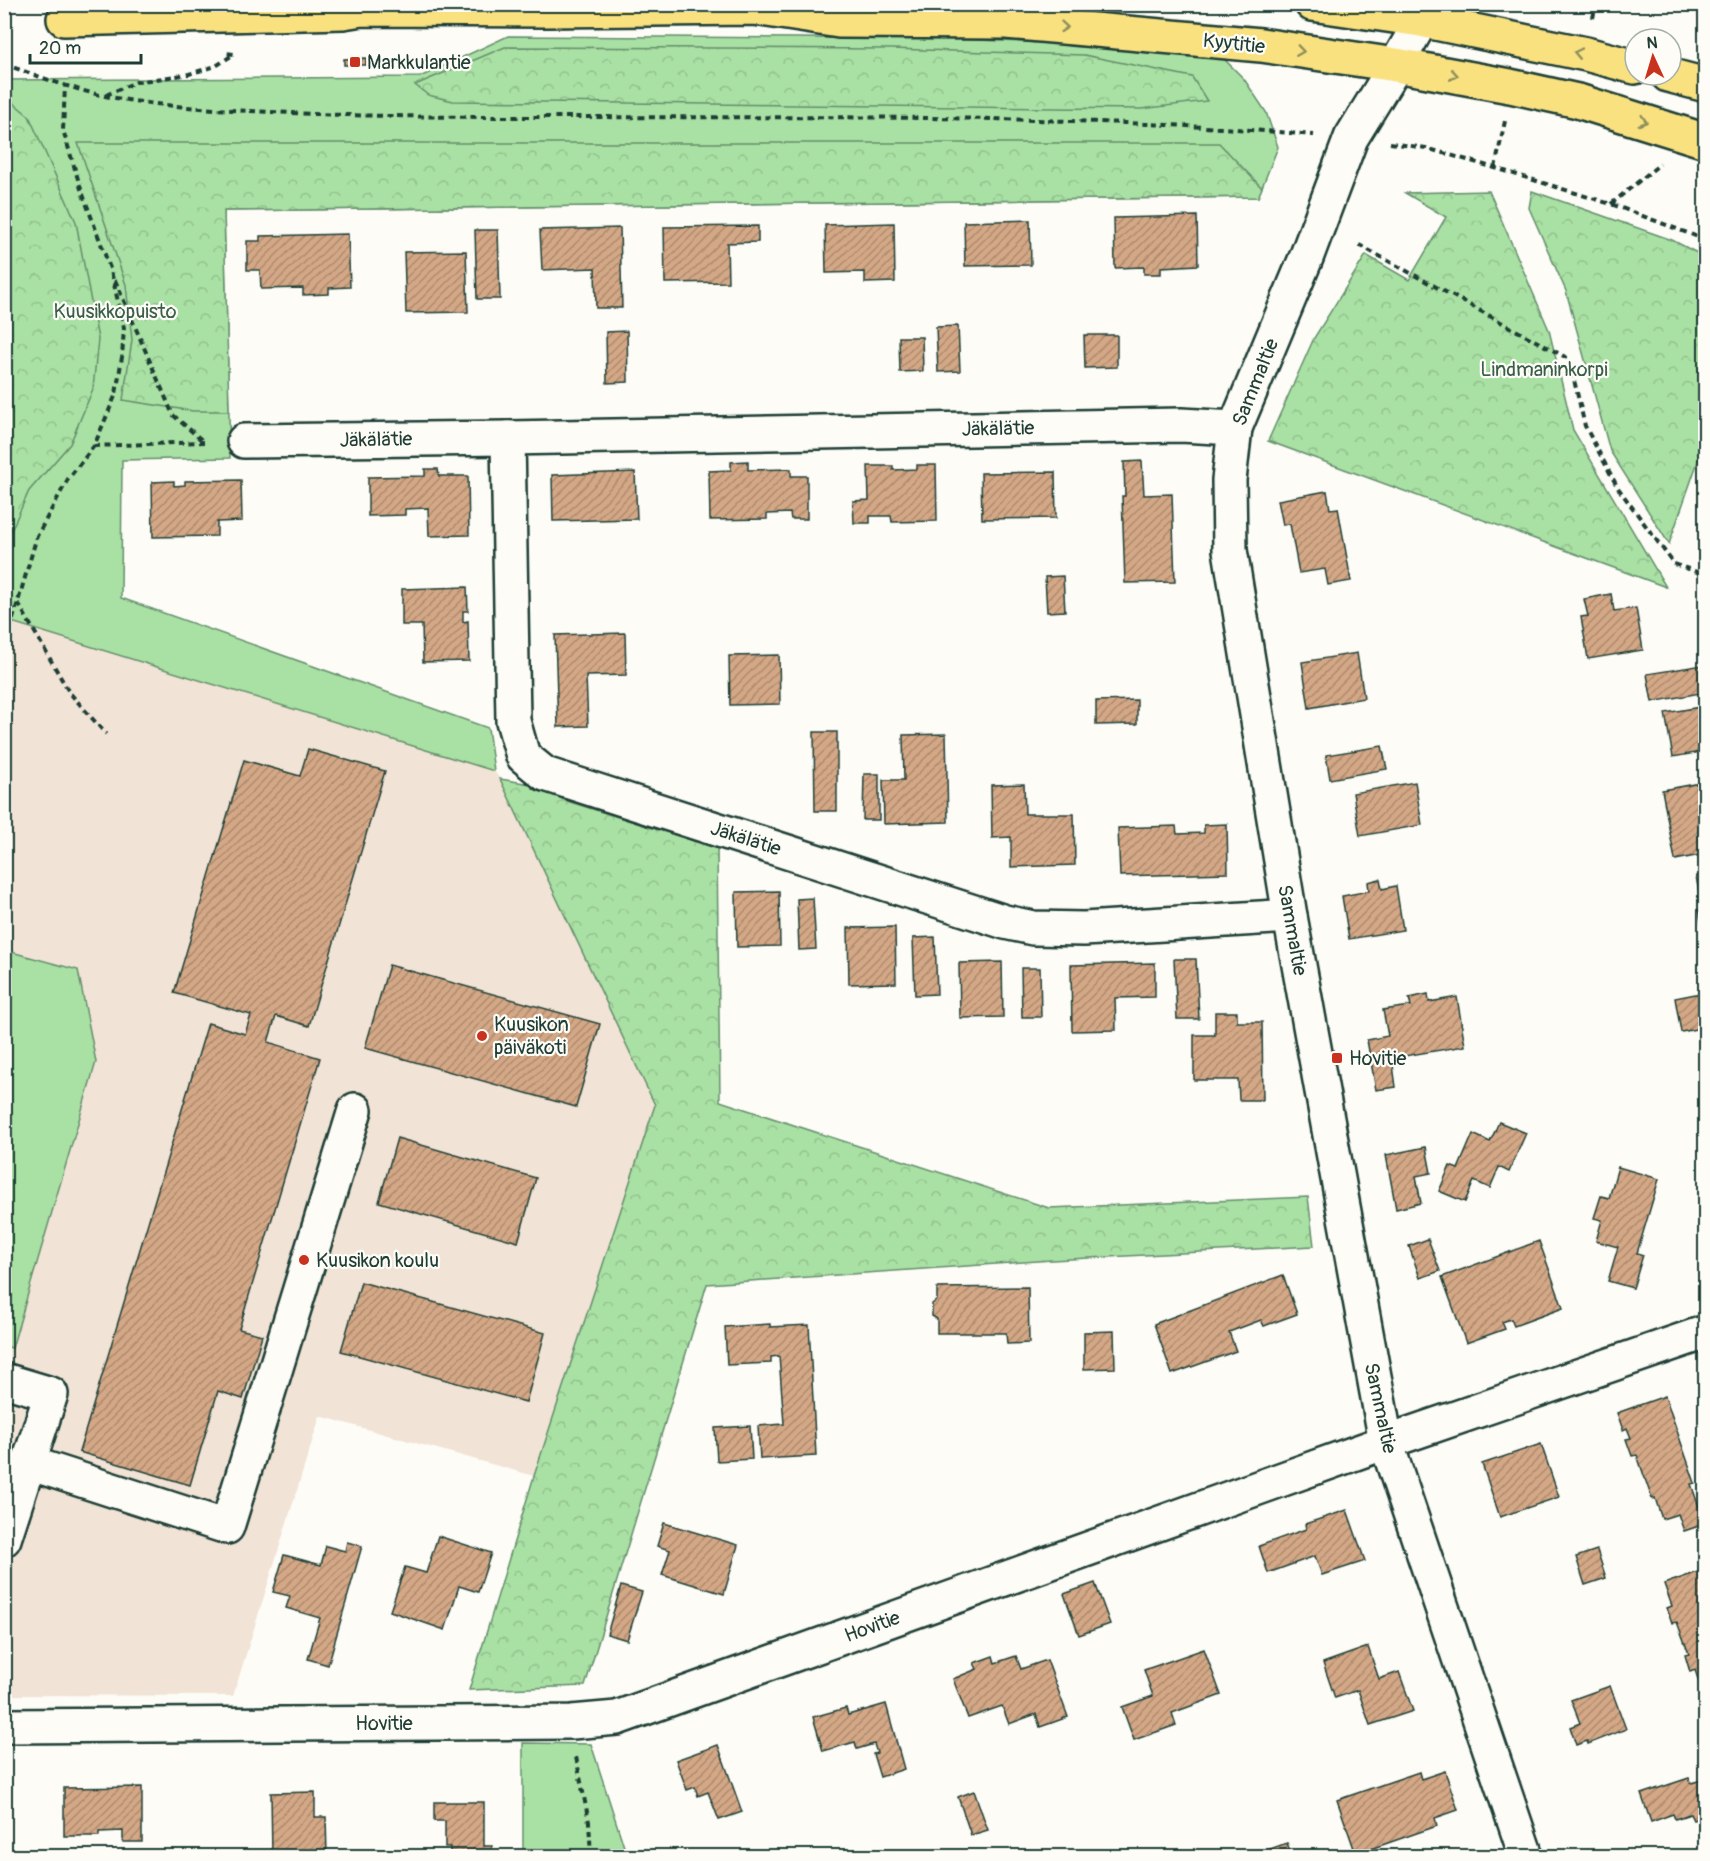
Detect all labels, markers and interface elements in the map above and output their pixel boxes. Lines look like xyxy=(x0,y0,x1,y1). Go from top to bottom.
one-way arrow xyxy=(1060,20,1069,33)
scale bar xyxy=(30,27,141,65)
north arrow xyxy=(1623,27,1683,87)
street label: Kyytitie xyxy=(1202,28,1266,59)
text: N xyxy=(1646,33,1658,53)
text: 20 m xyxy=(39,37,81,60)
one-way arrow xyxy=(1296,44,1305,56)
one-way arrow xyxy=(1573,47,1583,60)
place label: Markkulantie xyxy=(367,50,471,75)
marker: Markkulantie xyxy=(348,55,362,69)
one-way arrow xyxy=(1449,69,1459,81)
one-way arrow xyxy=(1637,114,1648,127)
park label: Kuusikkopuisto xyxy=(53,299,177,324)
street label: Sammaltie xyxy=(1227,335,1284,430)
park label: Lindmaninkorpi xyxy=(1480,357,1608,382)
street label: Jäkälätie xyxy=(961,415,1035,442)
street label: Jäkälätie xyxy=(339,426,413,453)
street label: Jäkälätie xyxy=(707,815,784,862)
street label: Sammaltie xyxy=(1272,883,1313,978)
place label: Kuusikon päiväkoti xyxy=(494,1012,569,1060)
marker: Kuusikon päiväkoti xyxy=(475,1029,489,1043)
place label: Hovitie xyxy=(1349,1046,1407,1071)
marker: Hovitie xyxy=(1330,1051,1344,1065)
place label: Kuusikon koulu xyxy=(316,1248,439,1273)
marker: Kuusikon koulu xyxy=(297,1253,311,1267)
street label: Sammaltie xyxy=(1359,1360,1402,1456)
street label: Hovitie xyxy=(841,1605,904,1648)
street label: Hovitie xyxy=(355,1711,413,1736)

